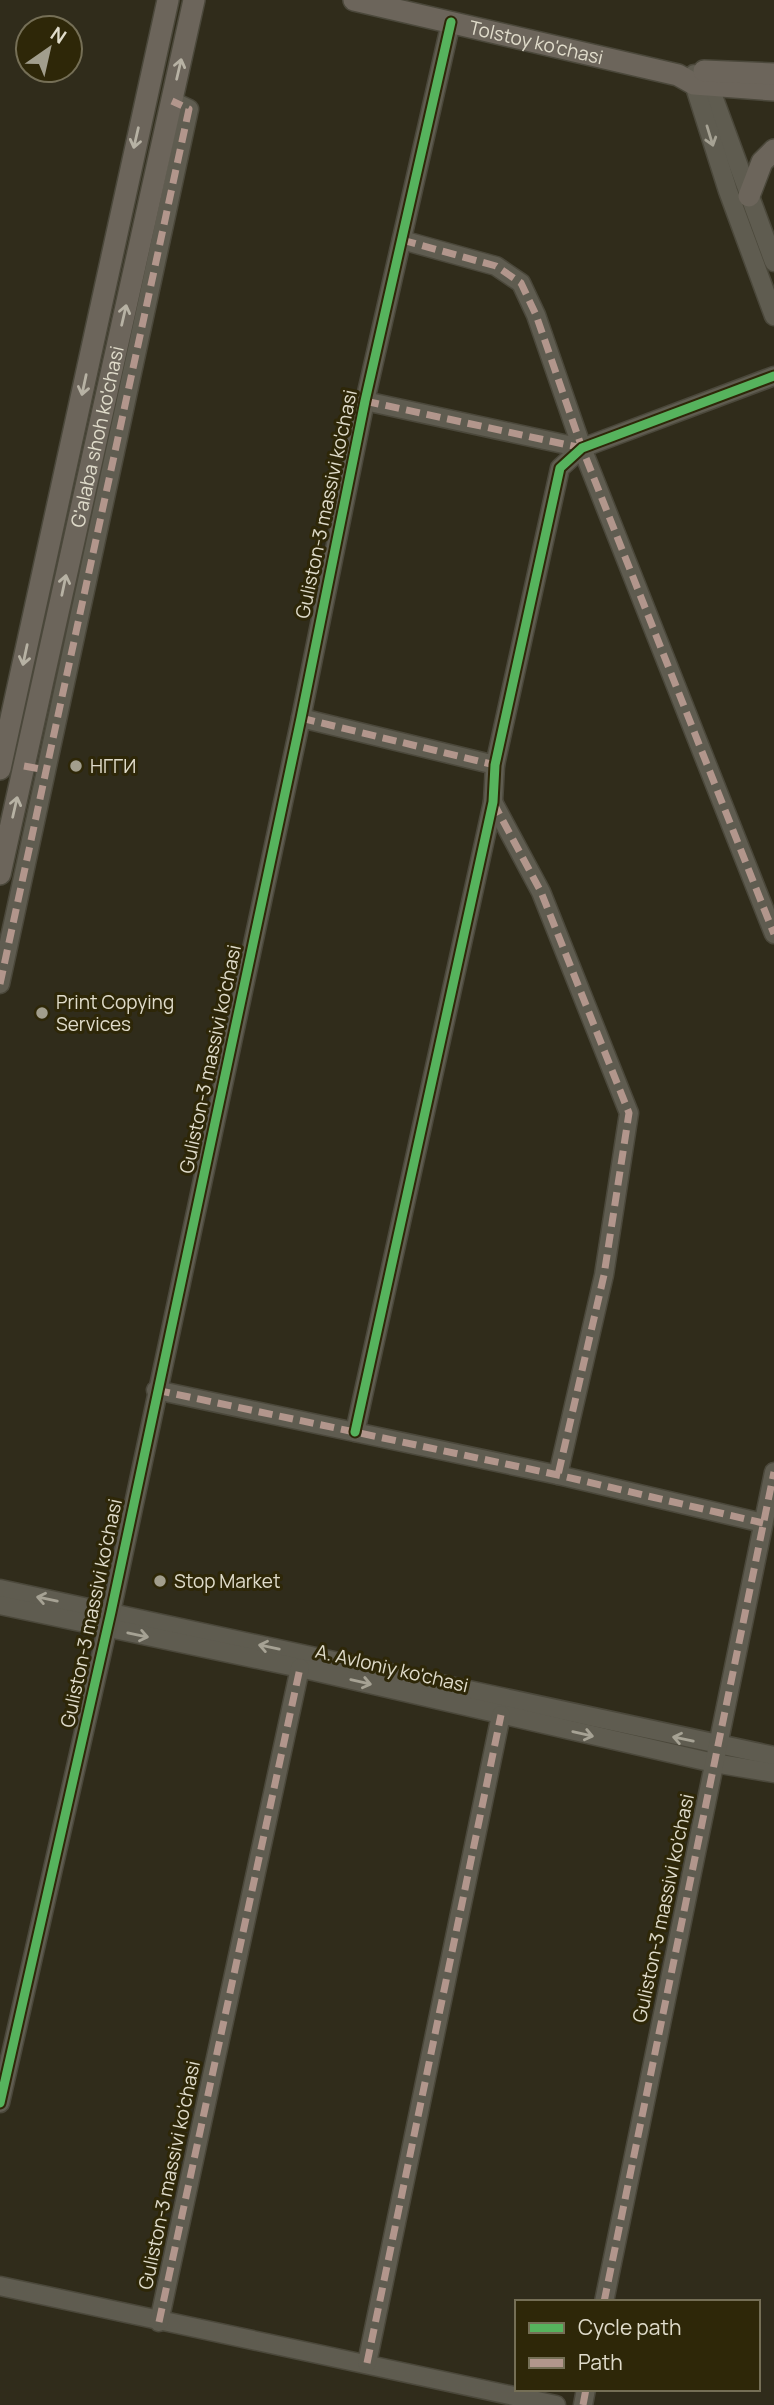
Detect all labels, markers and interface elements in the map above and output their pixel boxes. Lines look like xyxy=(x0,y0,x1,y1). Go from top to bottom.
north arrow xyxy=(14,14,84,84)
street label: Tolstoy ko'chasi xyxy=(467,14,606,70)
text: N xyxy=(46,20,71,50)
one-way arrow xyxy=(172,58,186,81)
one-way arrow xyxy=(705,125,718,147)
one-way arrow xyxy=(129,126,142,149)
one-way arrow xyxy=(117,304,131,327)
street label: G'alaba shoh ko'chasi xyxy=(64,343,130,530)
one-way arrow xyxy=(77,373,91,396)
street label: Guliston-3 massivi ko'chasi xyxy=(289,387,363,621)
one-way arrow xyxy=(58,574,71,597)
one-way arrow xyxy=(18,643,31,666)
place label: НГГИ xyxy=(90,753,136,779)
marker: НГГИ xyxy=(68,758,84,774)
one-way arrow xyxy=(9,796,22,819)
street label: Guliston-3 massivi ko'chasi xyxy=(173,942,247,1176)
place label: Print Copying Services xyxy=(56,989,174,1037)
marker: Print Copying Services xyxy=(34,1005,50,1021)
street label: Guliston-3 massivi ko'chasi xyxy=(54,1496,128,1730)
place label: Stop Market xyxy=(174,1568,281,1594)
marker: Stop Market xyxy=(152,1573,168,1589)
one-way arrow xyxy=(36,1591,59,1605)
one-way arrow xyxy=(126,1628,149,1642)
street label: A. Avloniy ko'chasi xyxy=(313,1638,471,1698)
one-way arrow xyxy=(259,1640,281,1653)
one-way arrow xyxy=(349,1676,372,1690)
one-way arrow xyxy=(571,1727,594,1741)
one-way arrow xyxy=(672,1731,695,1745)
street label: Guliston-3 massivi ko'chasi xyxy=(626,1791,700,2025)
street label: Guliston-3 massivi ko'chasi xyxy=(132,2058,206,2292)
legend xyxy=(515,2300,760,2391)
text: Cycle path xyxy=(578,2313,681,2341)
text: Path xyxy=(578,2348,623,2376)

